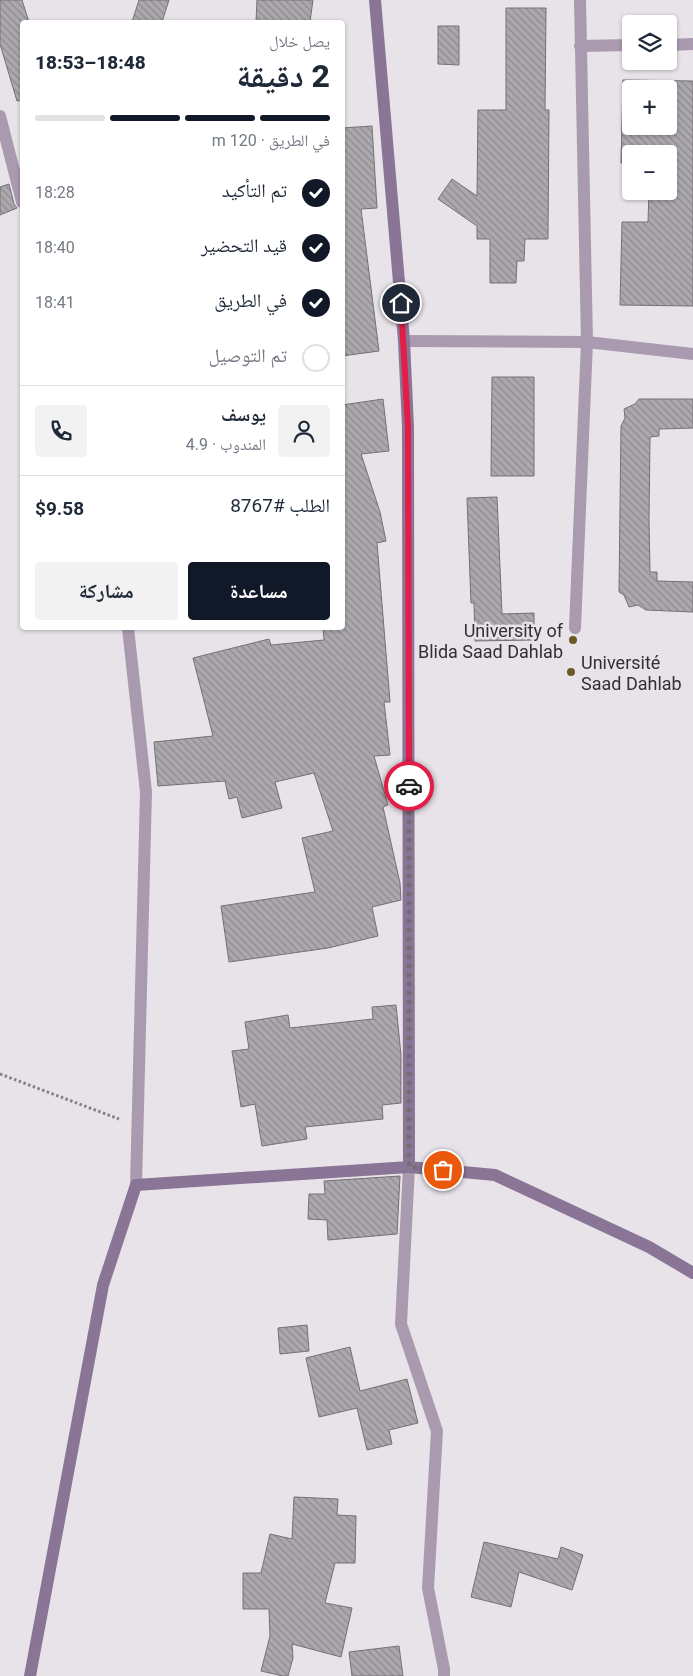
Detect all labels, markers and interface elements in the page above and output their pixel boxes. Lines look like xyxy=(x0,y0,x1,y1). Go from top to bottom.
map controls xyxy=(622,15,677,200)
button: layers xyxy=(622,15,677,70)
text: يصل خلال xyxy=(269,32,330,51)
text: 18:48–18:53 xyxy=(35,51,146,74)
text: 2 دقيقة xyxy=(236,57,330,95)
button: + xyxy=(622,80,677,135)
text: في الطريق · 120 m xyxy=(212,131,330,150)
button: − xyxy=(622,145,677,200)
text: تم التأكيد xyxy=(222,179,287,202)
icon: check xyxy=(302,179,330,207)
text: 18:28 xyxy=(35,183,75,202)
text: قيد التحضير xyxy=(201,234,287,257)
icon: check xyxy=(302,234,330,262)
text: 18:40 xyxy=(35,238,75,257)
pin xyxy=(380,282,422,324)
text: في الطريق xyxy=(214,289,287,312)
icon: check xyxy=(302,289,330,317)
icon: home xyxy=(387,289,415,317)
text: 18:41 xyxy=(35,293,75,312)
text: تم التوصيل xyxy=(208,344,287,367)
text: يوسف xyxy=(221,403,266,426)
button: phone xyxy=(35,405,87,457)
button: person xyxy=(278,405,330,457)
text: المندوب · 4.9 xyxy=(186,435,266,454)
text: الطلب #8767 xyxy=(230,494,330,517)
text: $9.58 xyxy=(35,497,84,520)
button: مشاركة xyxy=(35,562,178,620)
button: مساعدة xyxy=(188,562,330,620)
place label: University of Blida Saad Dahlab xyxy=(418,620,564,662)
marker: University of Blida Saad Dahlab xyxy=(567,634,579,646)
place label: Université Saad Dahlab xyxy=(581,652,682,694)
marker: Université Saad Dahlab xyxy=(565,666,577,678)
courier xyxy=(384,761,434,811)
icon: car xyxy=(395,772,423,800)
pin xyxy=(422,1149,464,1191)
icon: bag xyxy=(429,1156,457,1184)

